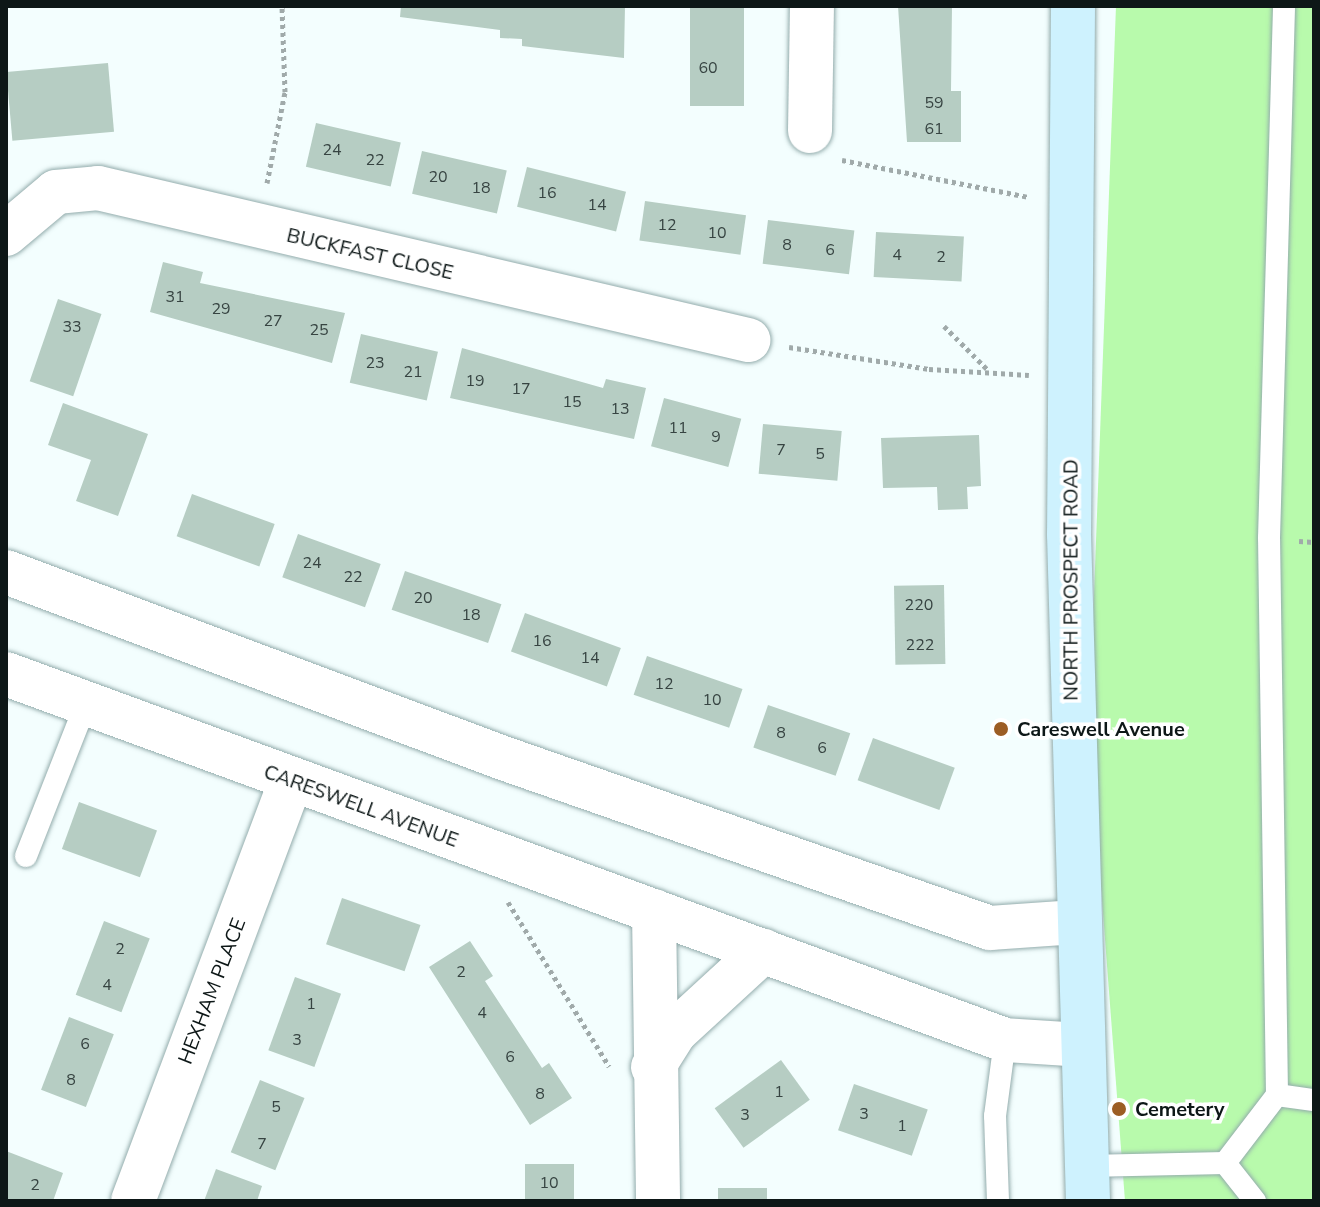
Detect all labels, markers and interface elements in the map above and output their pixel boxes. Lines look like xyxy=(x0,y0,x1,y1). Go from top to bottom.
house number: 60 xyxy=(698,58,718,78)
house number: 59 xyxy=(924,93,944,113)
house number: 61 xyxy=(924,119,944,139)
house number: 24 xyxy=(322,140,342,160)
house number: 22 xyxy=(365,150,385,170)
house number: 20 xyxy=(428,167,448,187)
house number: 18 xyxy=(471,178,491,198)
house number: 16 xyxy=(537,183,557,203)
house number: 14 xyxy=(587,195,607,215)
house number: 12 xyxy=(657,215,677,235)
street label: BUCKFAST CLOSE xyxy=(284,223,456,285)
house number: 10 xyxy=(707,223,727,243)
house number: 8 xyxy=(782,235,792,255)
house number: 6 xyxy=(825,240,835,260)
house number: 4 xyxy=(892,245,902,265)
house number: 2 xyxy=(936,247,946,267)
house number: 31 xyxy=(165,287,185,307)
house number: 29 xyxy=(211,299,231,319)
house number: 27 xyxy=(263,311,283,331)
house number: 33 xyxy=(62,317,82,337)
house number: 25 xyxy=(309,320,329,340)
house number: 23 xyxy=(365,353,385,373)
house number: 21 xyxy=(403,362,423,382)
house number: 19 xyxy=(465,371,485,391)
house number: 17 xyxy=(511,379,531,399)
house number: 15 xyxy=(562,392,582,412)
house number: 13 xyxy=(610,399,630,419)
house number: 11 xyxy=(668,418,688,438)
house number: 9 xyxy=(711,427,721,447)
house number: 7 xyxy=(776,440,786,460)
house number: 5 xyxy=(815,444,825,464)
street label: NORTH PROSPECT ROAD xyxy=(1059,459,1083,701)
house number: 24 xyxy=(302,553,322,573)
house number: 22 xyxy=(343,567,363,587)
house number: 20 xyxy=(413,588,433,608)
house number: 220 xyxy=(905,595,933,615)
house number: 18 xyxy=(461,605,481,625)
house number: 16 xyxy=(532,631,552,651)
house number: 222 xyxy=(906,635,934,655)
house number: 14 xyxy=(580,648,600,668)
house number: 12 xyxy=(654,674,674,694)
house number: 10 xyxy=(702,690,722,710)
place label: Careswell Avenue xyxy=(1017,717,1185,741)
marker: Careswell Avenue xyxy=(992,720,1010,738)
house number: 8 xyxy=(776,723,786,743)
house number: 6 xyxy=(817,738,827,758)
street label: CARESWELL AVENUE xyxy=(261,760,461,852)
street label: HEXHAM PLACE xyxy=(173,915,251,1067)
house number: 2 xyxy=(115,939,125,959)
house number: 2 xyxy=(456,962,466,982)
house number: 4 xyxy=(102,975,112,995)
house number: 1 xyxy=(306,994,316,1014)
house number: 4 xyxy=(477,1003,487,1023)
house number: 3 xyxy=(292,1030,302,1050)
house number: 6 xyxy=(80,1034,90,1054)
house number: 6 xyxy=(505,1047,515,1067)
house number: 8 xyxy=(66,1070,76,1090)
house number: 1 xyxy=(774,1082,784,1102)
house number: 8 xyxy=(535,1084,545,1104)
house number: 5 xyxy=(271,1097,281,1117)
place label: Cemetery xyxy=(1135,1097,1224,1121)
marker: Cemetery xyxy=(1110,1100,1128,1118)
house number: 3 xyxy=(859,1104,869,1124)
house number: 3 xyxy=(740,1105,750,1125)
house number: 1 xyxy=(897,1116,907,1136)
house number: 7 xyxy=(257,1134,267,1154)
house number: 10 xyxy=(539,1173,559,1193)
house number: 2 xyxy=(30,1175,40,1195)

